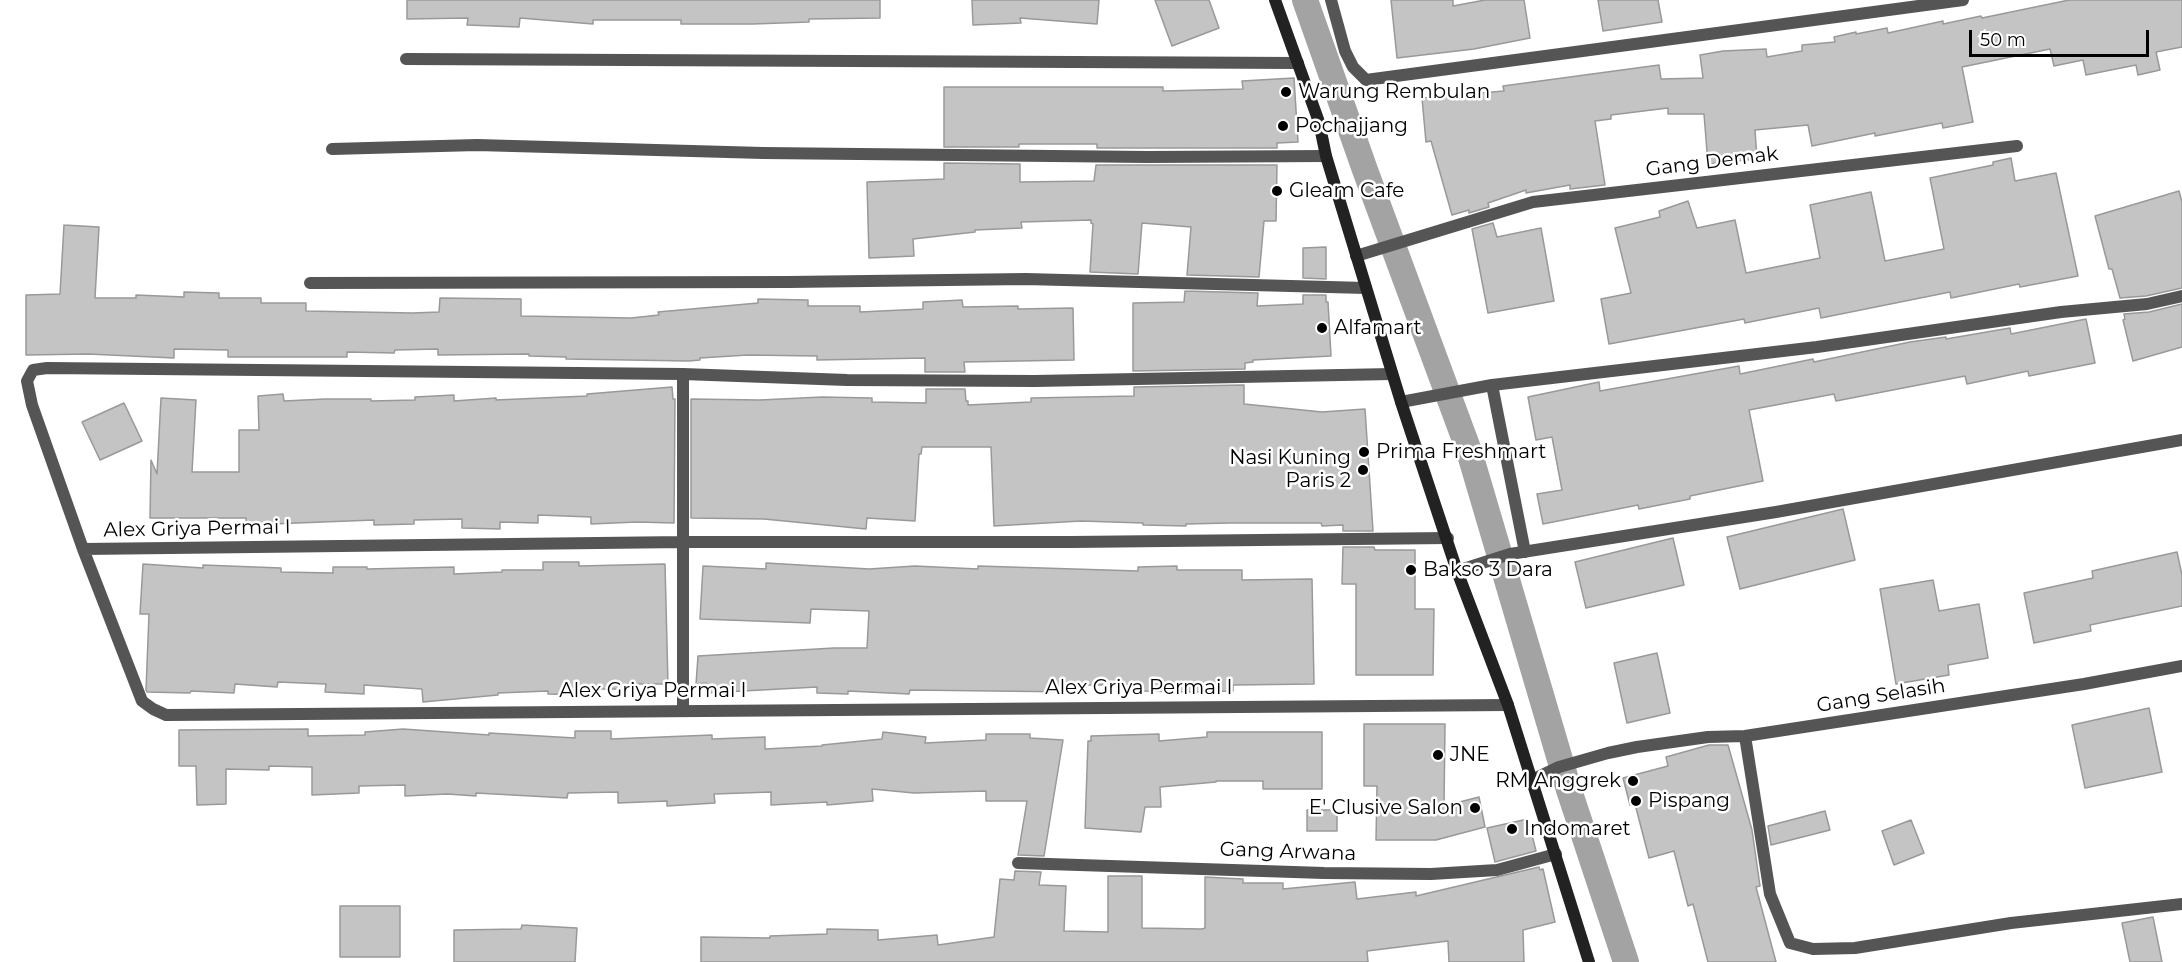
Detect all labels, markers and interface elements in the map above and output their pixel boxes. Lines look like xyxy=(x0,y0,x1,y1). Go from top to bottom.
scale bar xyxy=(1972,18,2152,56)
text: 50 m xyxy=(1980,29,2026,51)
place label: Warung Rembulan xyxy=(1298,80,1490,104)
marker: Warung Rembulan xyxy=(1279,85,1293,99)
place label: Pochajjang xyxy=(1295,114,1408,138)
marker: Pochajjang xyxy=(1276,119,1290,133)
street label: Gang Demak xyxy=(1644,142,1780,182)
place label: Gleam Cafe xyxy=(1289,179,1404,203)
marker: Gleam Cafe xyxy=(1270,184,1284,198)
place label: Alfamart xyxy=(1334,316,1422,340)
marker: Alfamart xyxy=(1315,321,1329,335)
place label: Prima Freshmart xyxy=(1376,440,1546,464)
marker: Prima Freshmart xyxy=(1357,445,1371,459)
place label: Nasi Kuning Paris 2 xyxy=(1229,446,1351,493)
marker: Nasi Kuning Paris 2 xyxy=(1356,463,1370,477)
street label: Alex Griya Permai I xyxy=(103,515,291,543)
place label: Bakso 3 Dara xyxy=(1423,558,1553,582)
marker: Bakso 3 Dara xyxy=(1404,563,1418,577)
street label: Gang Selasih xyxy=(1815,674,1947,718)
street label: Alex Griya Permai I xyxy=(1045,676,1233,700)
street label: Alex Griya Permai I xyxy=(559,679,747,703)
place label: JNE xyxy=(1450,743,1490,767)
marker: JNE xyxy=(1431,748,1445,762)
place label: RM Anggrek xyxy=(1495,769,1621,793)
marker: RM Anggrek xyxy=(1626,774,1640,788)
place label: Pispang xyxy=(1648,789,1730,813)
marker: Pispang xyxy=(1629,794,1643,808)
place label: E' Clusive Salon xyxy=(1309,796,1463,820)
marker: E' Clusive Salon xyxy=(1468,801,1482,815)
place label: Indomaret xyxy=(1524,817,1631,841)
marker: Indomaret xyxy=(1505,822,1519,836)
street label: Gang Arwana xyxy=(1219,838,1357,866)

